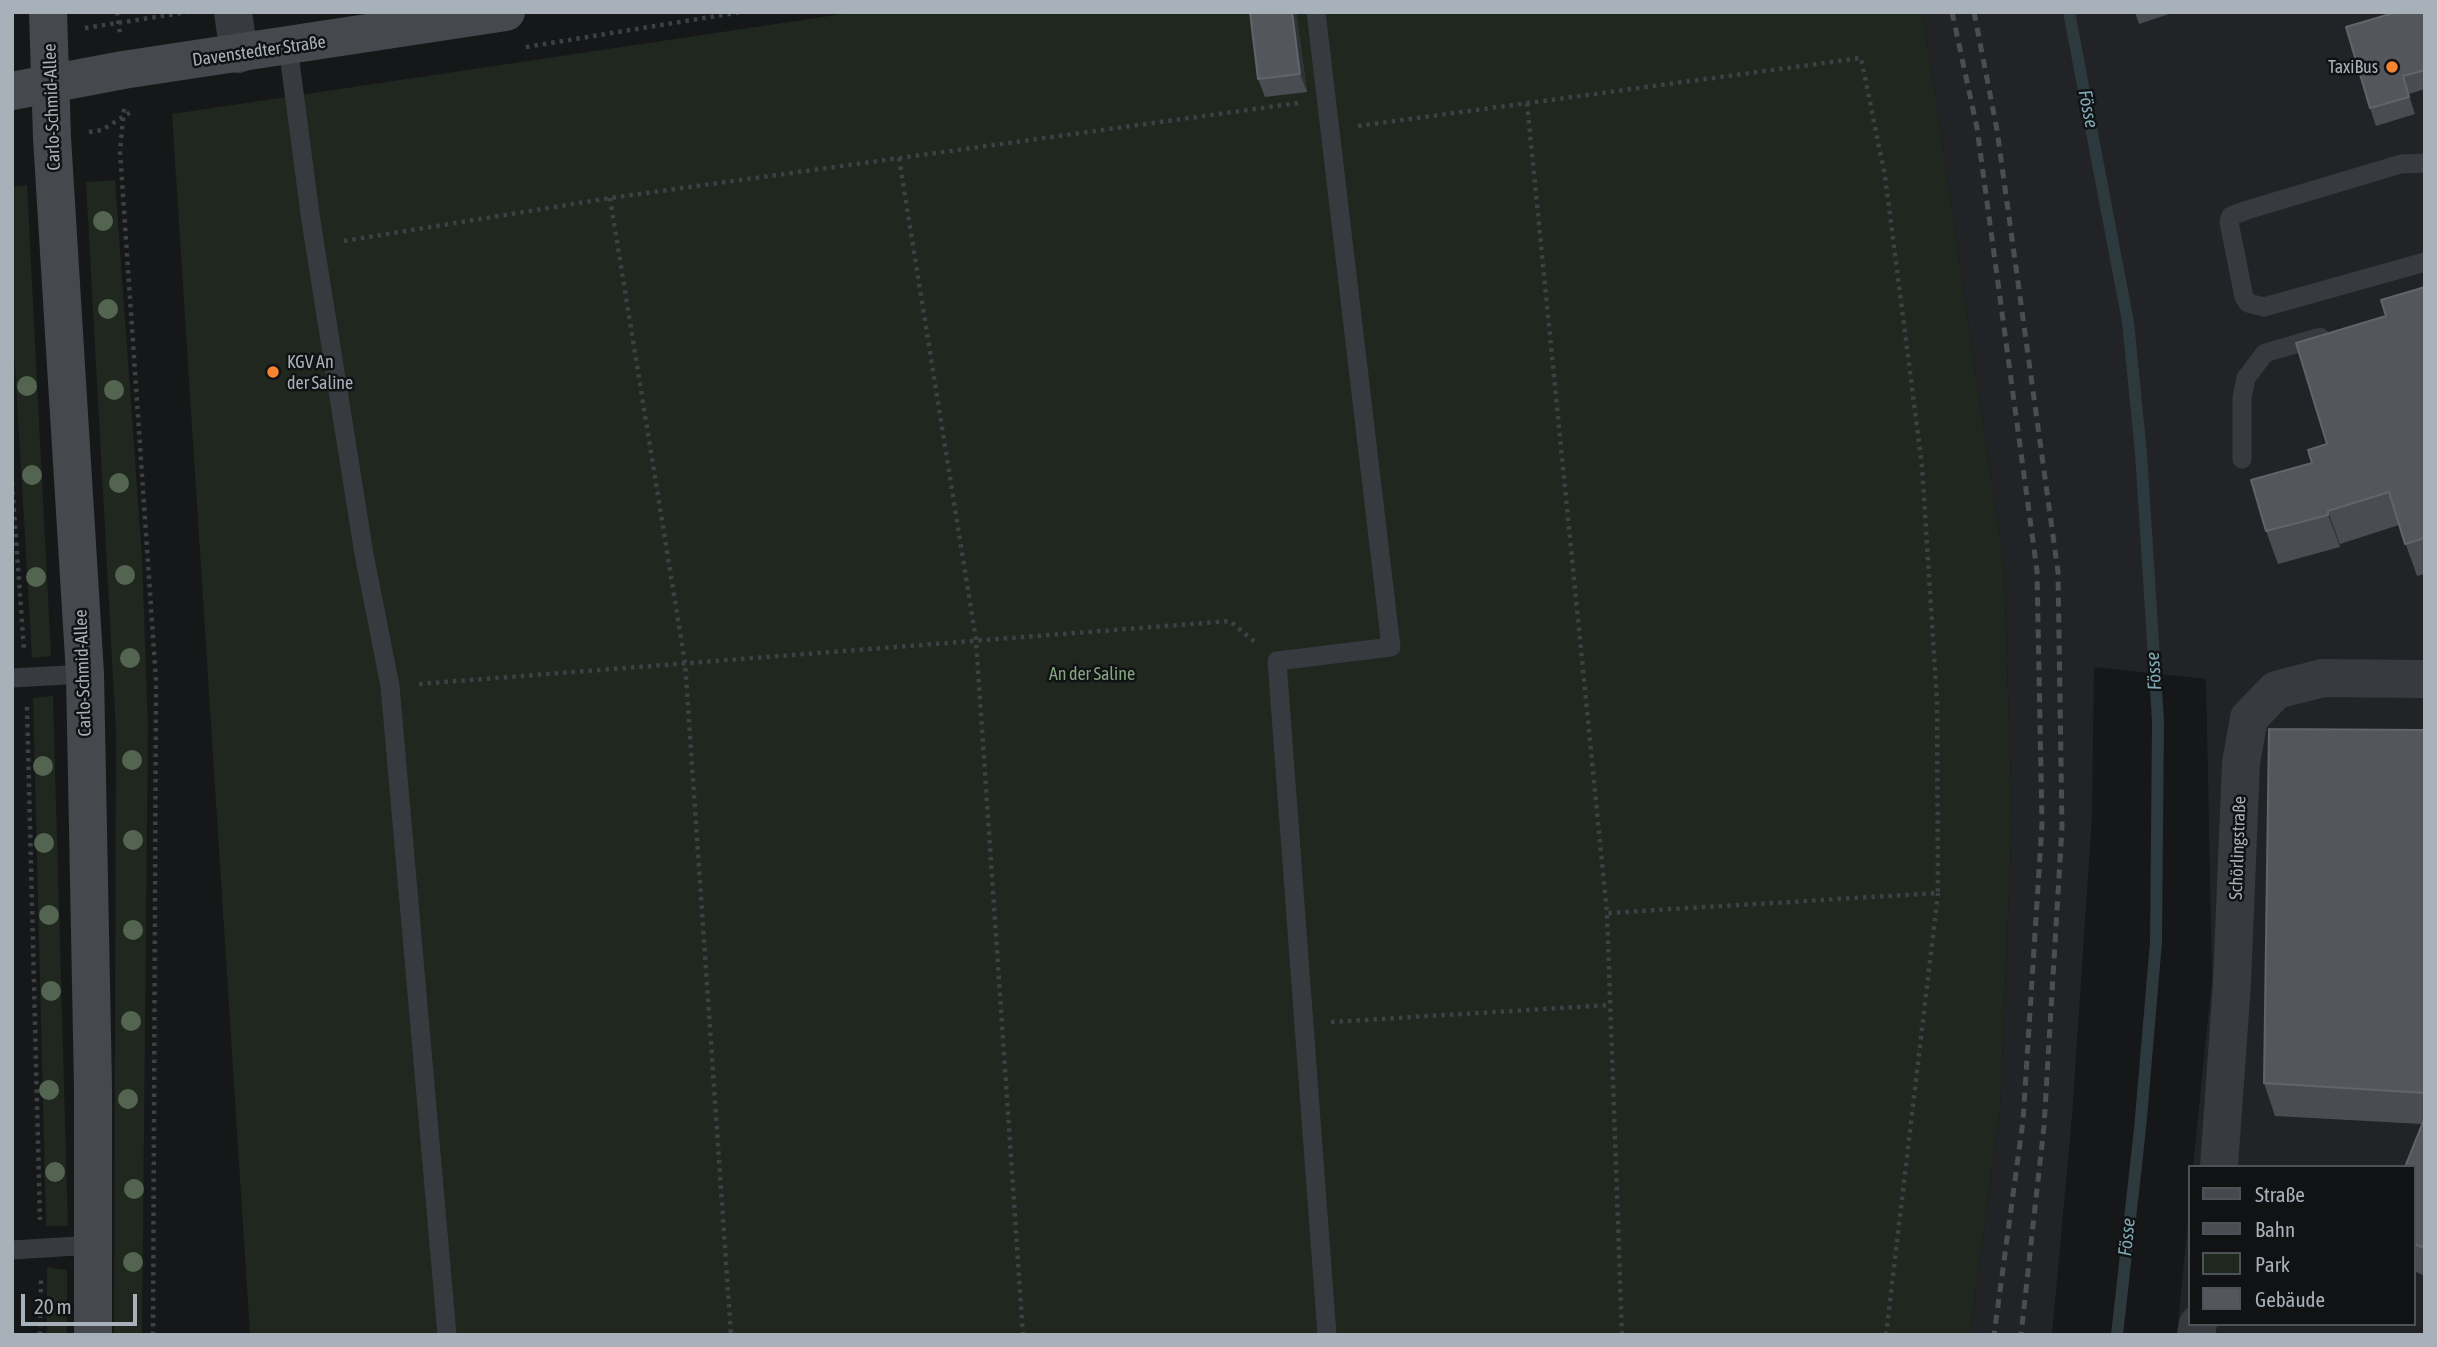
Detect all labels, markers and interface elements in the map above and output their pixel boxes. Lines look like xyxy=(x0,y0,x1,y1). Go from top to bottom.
street label: Davenstedter Straße xyxy=(191,31,327,71)
street label: Carlo-Schmid-Allee xyxy=(39,43,65,171)
place label: TaxiBus xyxy=(2328,56,2378,78)
marker: TaxiBus xyxy=(2384,59,2400,75)
water label: Fösse xyxy=(2073,88,2103,130)
place label: KGV An der Saline xyxy=(287,351,353,394)
marker: KGV An der Saline xyxy=(265,364,281,380)
street label: Carlo-Schmid-Allee xyxy=(70,609,96,737)
water label: Fösse xyxy=(2141,651,2167,691)
park label: An der Saline xyxy=(1049,663,1135,685)
street label: Schörlingstraße xyxy=(2225,796,2251,900)
legend xyxy=(2188,1165,2416,1326)
text: Straße xyxy=(2255,1182,2305,1206)
water label: Fösse xyxy=(2114,1217,2140,1257)
text: Bahn xyxy=(2255,1217,2295,1241)
text: Park xyxy=(2255,1252,2290,1276)
scale bar xyxy=(24,1280,140,1324)
text: Gebäude xyxy=(2255,1287,2325,1311)
text: 20 m xyxy=(34,1294,72,1318)

